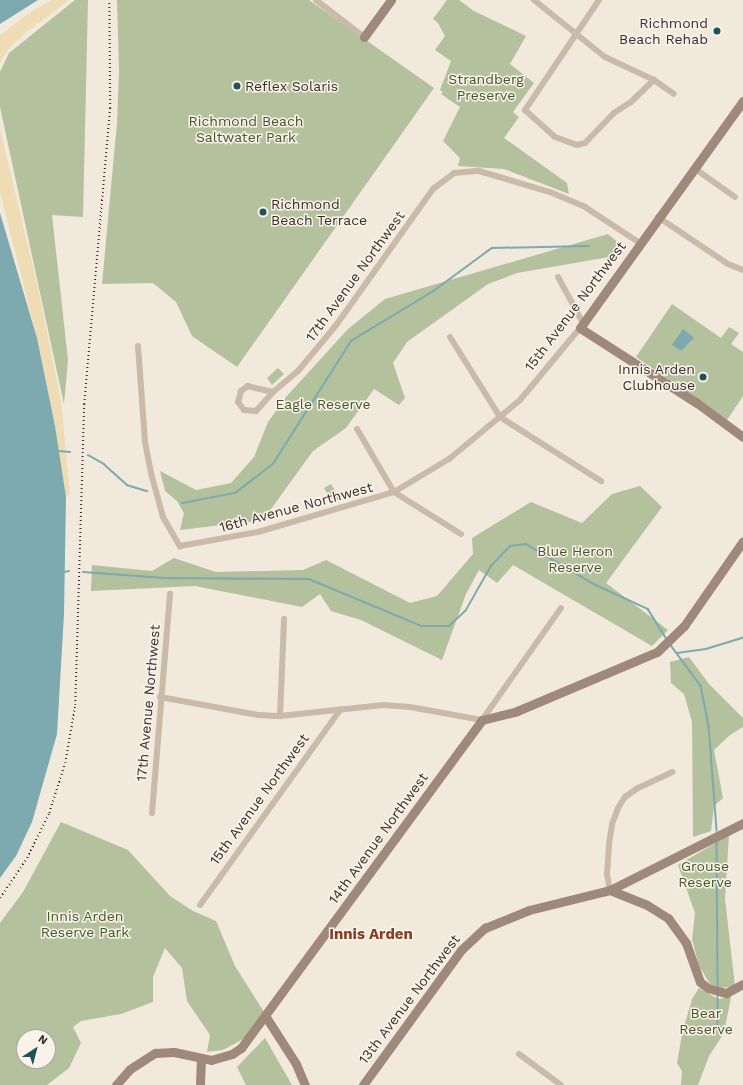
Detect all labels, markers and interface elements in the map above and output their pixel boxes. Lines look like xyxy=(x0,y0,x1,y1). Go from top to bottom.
place label: Richmond Beach Rehab xyxy=(619,15,708,48)
marker: Richmond Beach Rehab xyxy=(711,25,723,37)
park label: Strandberg Preserve xyxy=(448,71,524,104)
place label: Reflex Solaris xyxy=(245,78,338,94)
marker: Reflex Solaris xyxy=(232,81,242,91)
park label: Richmond Beach Saltwater Park xyxy=(188,113,304,146)
place label: Richmond Beach Terrace xyxy=(271,196,367,228)
marker: Richmond Beach Terrace xyxy=(258,207,268,217)
street label: 17th Avenue Northwest xyxy=(302,207,408,345)
street label: 15th Avenue Northwest xyxy=(521,238,629,374)
place label: Innis Arden Clubhouse xyxy=(617,361,695,394)
marker: Innis Arden Clubhouse xyxy=(698,372,708,382)
park label: Eagle Reserve xyxy=(275,396,371,412)
street label: 16th Avenue Northwest xyxy=(217,478,375,536)
park label: Blue Heron Reserve xyxy=(537,543,613,576)
street label: 17th Avenue Northwest xyxy=(133,624,163,782)
street label: 15th Avenue Northwest xyxy=(206,730,312,868)
street label: 14th Avenue Northwest xyxy=(325,769,431,907)
park label: Grouse Reserve xyxy=(678,858,732,890)
park label: Innis Arden Reserve Park xyxy=(41,908,129,940)
district label: Innis Arden xyxy=(329,926,413,944)
street label: 13th Avenue Northwest xyxy=(355,931,463,1067)
park label: Bear Reserve xyxy=(679,1005,733,1038)
north arrow xyxy=(16,1029,56,1069)
text: N xyxy=(36,1032,50,1047)

